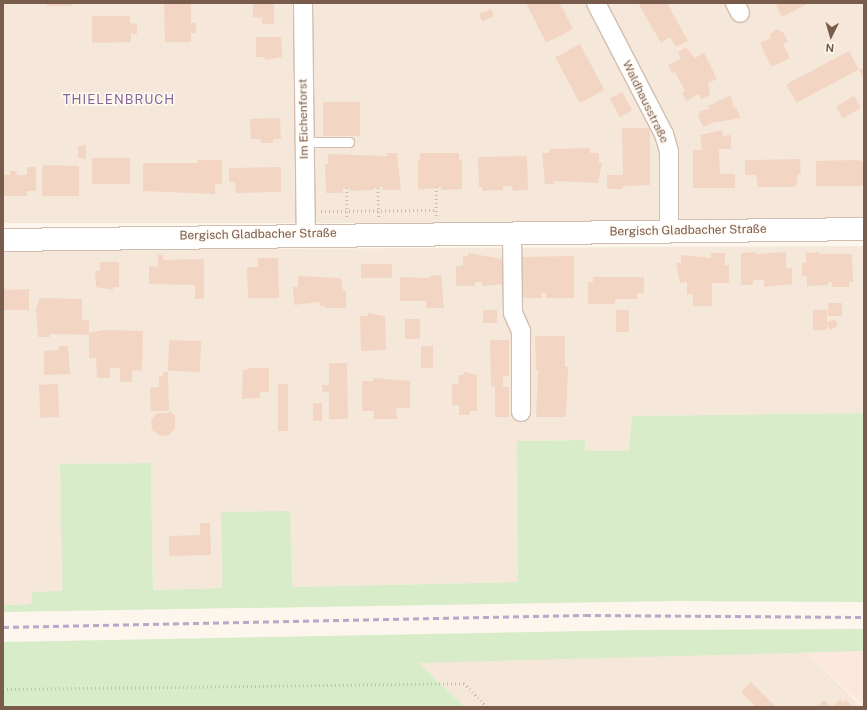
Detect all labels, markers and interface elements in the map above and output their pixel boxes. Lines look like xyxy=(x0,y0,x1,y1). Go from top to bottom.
north arrow xyxy=(811,16,851,56)
text: N xyxy=(825,42,835,54)
street label: Waldhausstraße xyxy=(619,58,671,146)
street label: Im Eichenforst xyxy=(296,79,312,159)
district label: THIELENBRUCH xyxy=(63,92,175,108)
street label: Bergisch Gladbacher Straße xyxy=(609,222,767,240)
street label: Bergisch Gladbacher Straße xyxy=(179,226,337,244)

